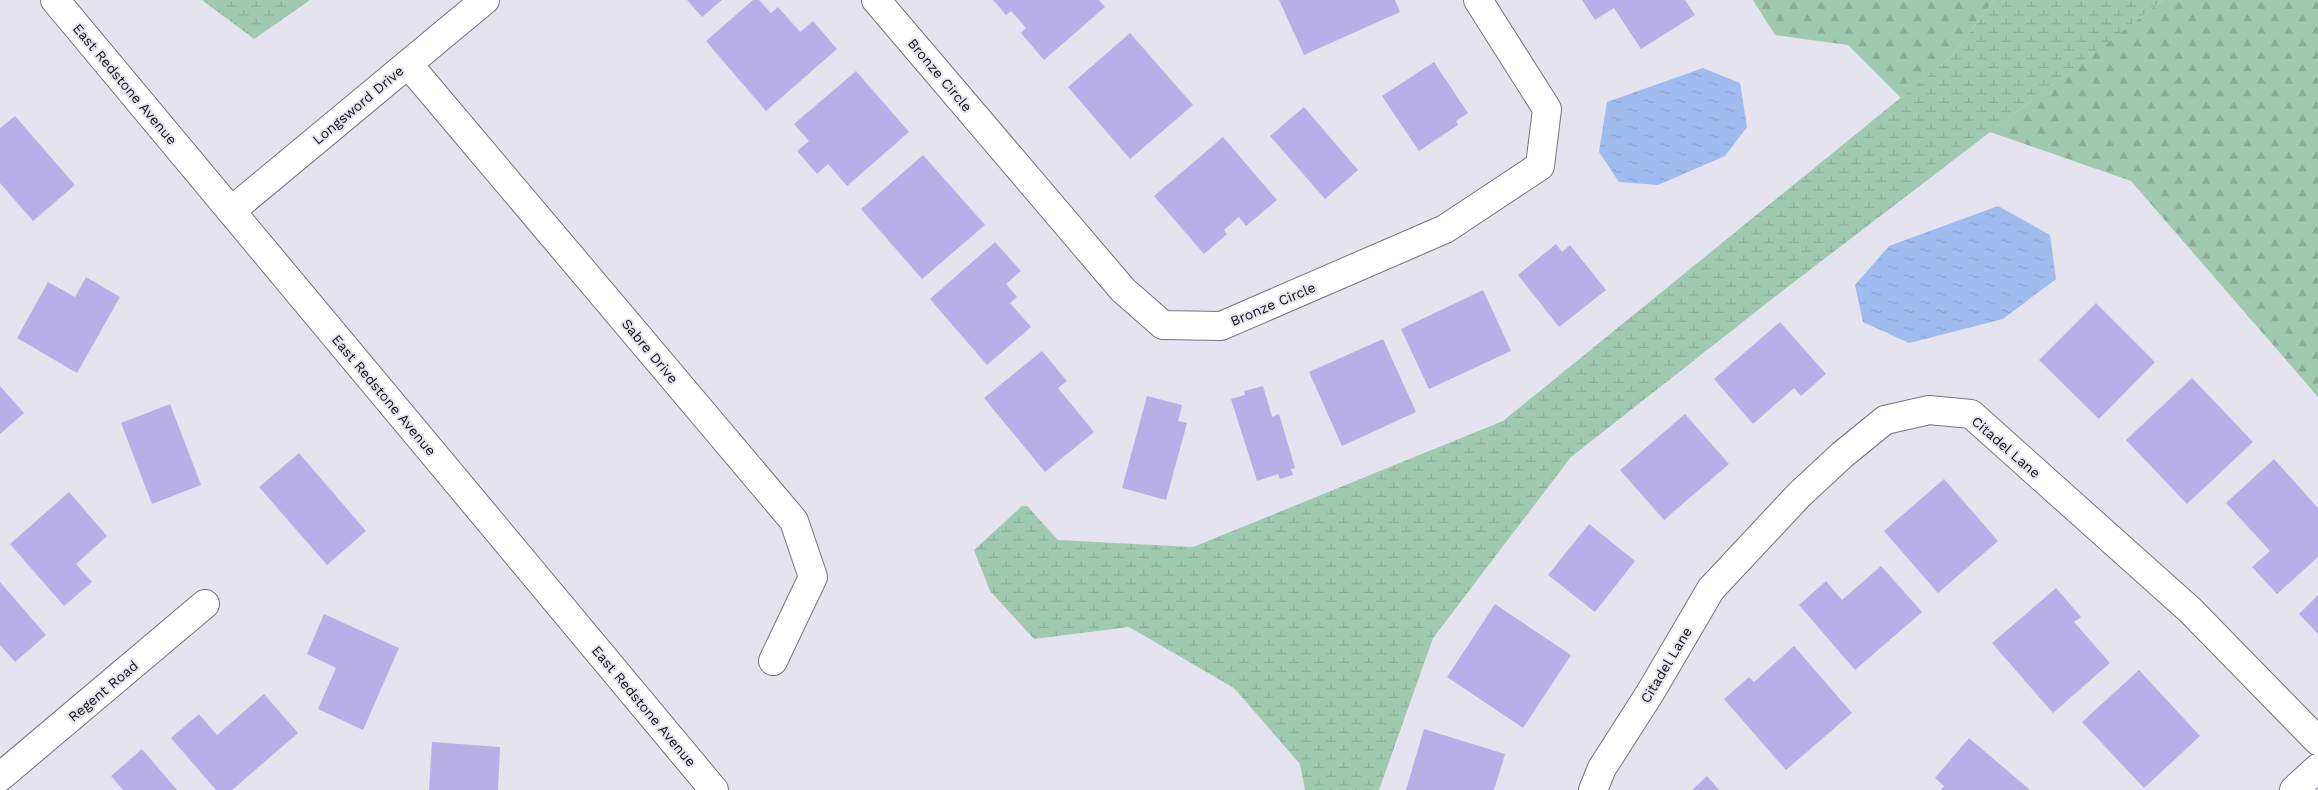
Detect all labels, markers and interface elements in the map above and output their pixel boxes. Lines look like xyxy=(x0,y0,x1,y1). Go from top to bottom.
street label: East Redstone Avenue xyxy=(70,20,180,148)
street label: Bronze Circle xyxy=(905,35,975,115)
street label: Longsword Drive xyxy=(309,62,407,148)
street label: Bronze Circle xyxy=(1228,279,1318,329)
street label: Sabre Drive xyxy=(619,316,681,386)
street label: East Redstone Avenue xyxy=(329,331,439,459)
street label: Citadel Lane xyxy=(1968,413,2044,481)
street label: Citadel Lane xyxy=(1637,624,1695,706)
street label: East Redstone Avenue xyxy=(589,642,699,770)
street label: Regent Road xyxy=(65,657,141,725)

